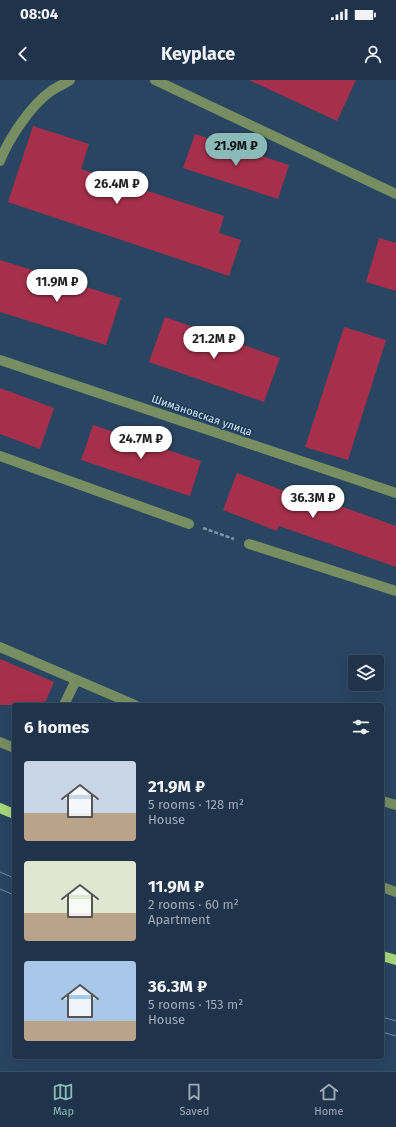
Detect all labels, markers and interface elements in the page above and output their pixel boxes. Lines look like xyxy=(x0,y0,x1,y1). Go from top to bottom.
text: 08:04 xyxy=(20,5,58,23)
icon: back xyxy=(12,43,34,65)
text: Keyplace xyxy=(161,43,235,65)
icon: person xyxy=(362,43,384,65)
pin: 21.9M ₽ xyxy=(199,133,273,167)
text: 21.9M ₽ xyxy=(214,138,258,153)
pin: 26.4M ₽ xyxy=(80,171,154,205)
text: 26.4M ₽ xyxy=(94,176,140,191)
pin: 11.9M ₽ xyxy=(20,269,94,303)
text: 11.9M ₽ xyxy=(36,274,78,289)
pin: 21.2M ₽ xyxy=(177,326,251,360)
text: 21.2M ₽ xyxy=(192,331,236,346)
street label: Шимановская улица xyxy=(150,392,254,439)
pin: 24.7M ₽ xyxy=(104,426,178,460)
text: 24.7M ₽ xyxy=(119,431,163,446)
pin: 36.3M ₽ xyxy=(276,485,350,519)
text: 36.3M ₽ xyxy=(290,490,336,505)
map controls xyxy=(348,655,384,691)
button: layers xyxy=(348,655,384,691)
icon: filters xyxy=(350,716,372,738)
text: 6 homes xyxy=(24,717,89,738)
text: 21.9M ₽ xyxy=(148,776,205,797)
icon: home xyxy=(56,777,104,825)
text: 5 rooms · 128 m² xyxy=(148,797,244,812)
text: House xyxy=(148,812,185,827)
text: 11.9M ₽ xyxy=(148,876,204,897)
icon: home xyxy=(56,877,104,925)
text: 2 rooms · 60 m² xyxy=(148,897,239,912)
text: Apartment xyxy=(148,912,210,927)
text: 36.3M ₽ xyxy=(148,976,207,997)
icon: home xyxy=(56,977,104,1025)
text: 5 rooms · 153 m² xyxy=(148,997,243,1012)
text: House xyxy=(148,1012,185,1027)
tab: Map xyxy=(52,1081,74,1118)
tab: Saved xyxy=(179,1081,209,1118)
tab: Home xyxy=(314,1081,344,1118)

